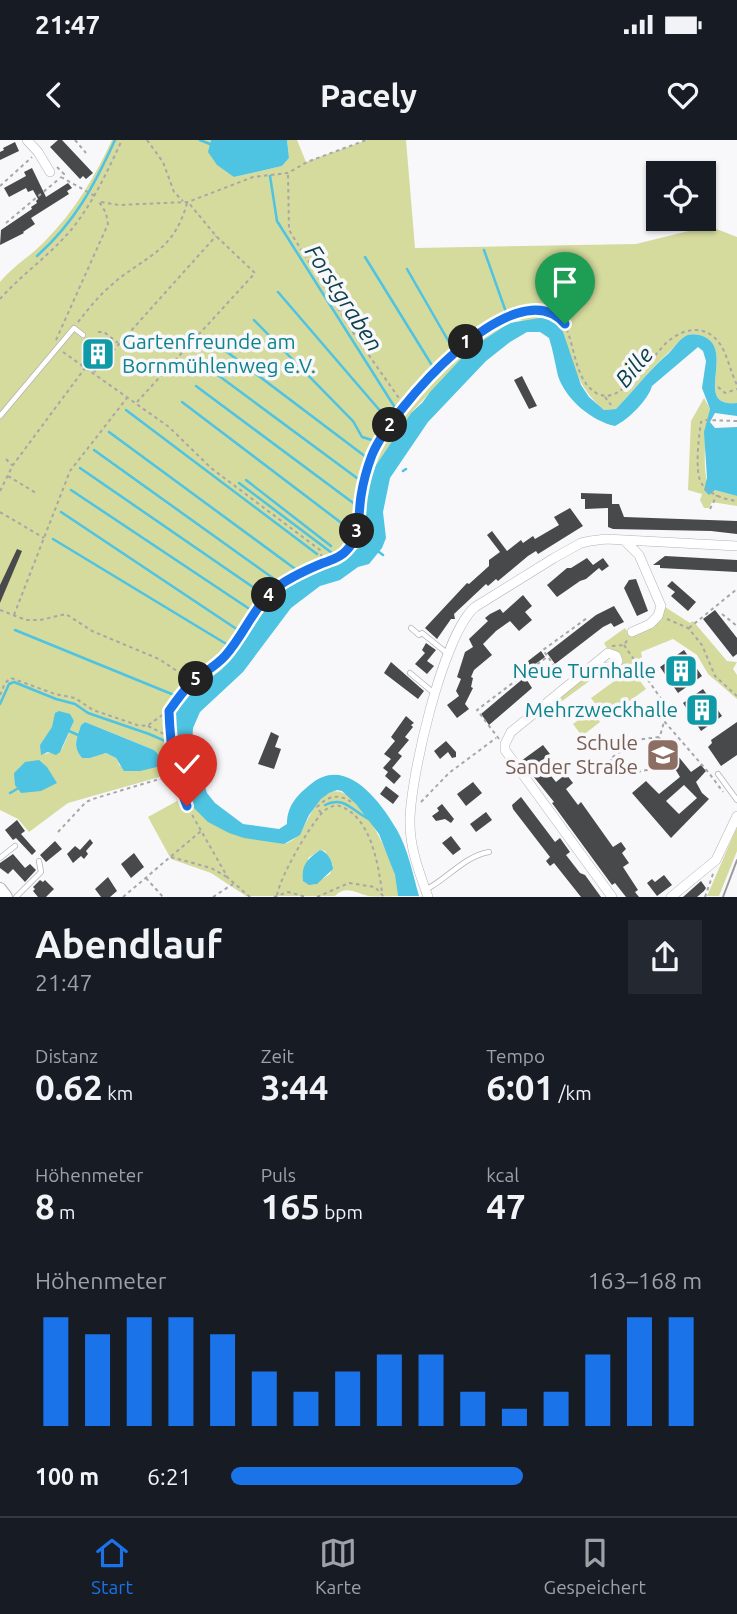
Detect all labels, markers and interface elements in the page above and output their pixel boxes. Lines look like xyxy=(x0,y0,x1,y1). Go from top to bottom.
text: 21:47 xyxy=(35,10,100,39)
icon: back xyxy=(35,76,73,114)
icon: heart xyxy=(664,76,702,114)
text: Pacely xyxy=(320,77,417,113)
map controls xyxy=(646,161,716,231)
button: locate xyxy=(646,161,716,231)
water label: Forstgraben xyxy=(301,240,388,356)
pin xyxy=(535,252,595,324)
icon: arrive xyxy=(546,263,584,301)
pin: 1 xyxy=(448,324,484,360)
place label: Gartenfreunde am Bornmühlenweg e.V. xyxy=(122,329,316,377)
text: 1 xyxy=(460,330,471,352)
building icon: Gartenfreunde am Bornmühlenweg e.V. xyxy=(79,335,117,373)
water label: Bille xyxy=(610,341,658,392)
pin: 2 xyxy=(372,408,408,442)
text: 2 xyxy=(384,413,395,435)
pin: 3 xyxy=(340,514,374,548)
text: 3 xyxy=(351,519,362,541)
pin: 4 xyxy=(252,578,286,612)
text: 4 xyxy=(263,583,274,605)
building icon: Neue Turnhalle xyxy=(662,652,700,690)
place label: Neue Turnhalle xyxy=(513,658,656,682)
pin: 5 xyxy=(178,662,214,696)
text: 5 xyxy=(190,667,201,689)
building icon: Mehrzweckhalle xyxy=(683,691,721,729)
place label: Mehrzweckhalle xyxy=(525,697,678,721)
place label: Schule Sander Straße xyxy=(505,730,638,778)
pin xyxy=(157,734,217,806)
school or university icon: Schule Sander Straße xyxy=(644,736,682,774)
icon: check xyxy=(168,745,206,783)
button: share xyxy=(628,920,702,994)
text: Abendlauf xyxy=(35,923,222,965)
text: 21:47 xyxy=(35,970,93,995)
text: Distanz xyxy=(35,1045,98,1067)
text: Zeit xyxy=(261,1045,294,1067)
text: Tempo xyxy=(486,1045,545,1067)
text: 0.62 xyxy=(35,1067,103,1107)
text: 3:44 xyxy=(261,1067,329,1107)
text: 6:01 xyxy=(486,1067,554,1107)
text: km xyxy=(103,1082,133,1104)
text: /km xyxy=(554,1082,592,1104)
text: Höhenmeter xyxy=(35,1164,144,1186)
text: Puls xyxy=(261,1164,296,1186)
text: kcal xyxy=(486,1164,519,1186)
text: 8 xyxy=(35,1186,55,1226)
text: 165 xyxy=(261,1186,320,1226)
text: 47 xyxy=(486,1186,526,1226)
text: m xyxy=(55,1201,76,1223)
text: bpm xyxy=(320,1201,363,1223)
text: Höhenmeter xyxy=(35,1268,166,1293)
text: 163–168 m xyxy=(588,1268,702,1293)
text: 100 m xyxy=(35,1464,99,1489)
text: 6:21 xyxy=(147,1464,192,1489)
tab: Start xyxy=(91,1534,133,1598)
tab: Karte xyxy=(315,1534,361,1598)
tab: Gespeichert xyxy=(544,1534,646,1598)

